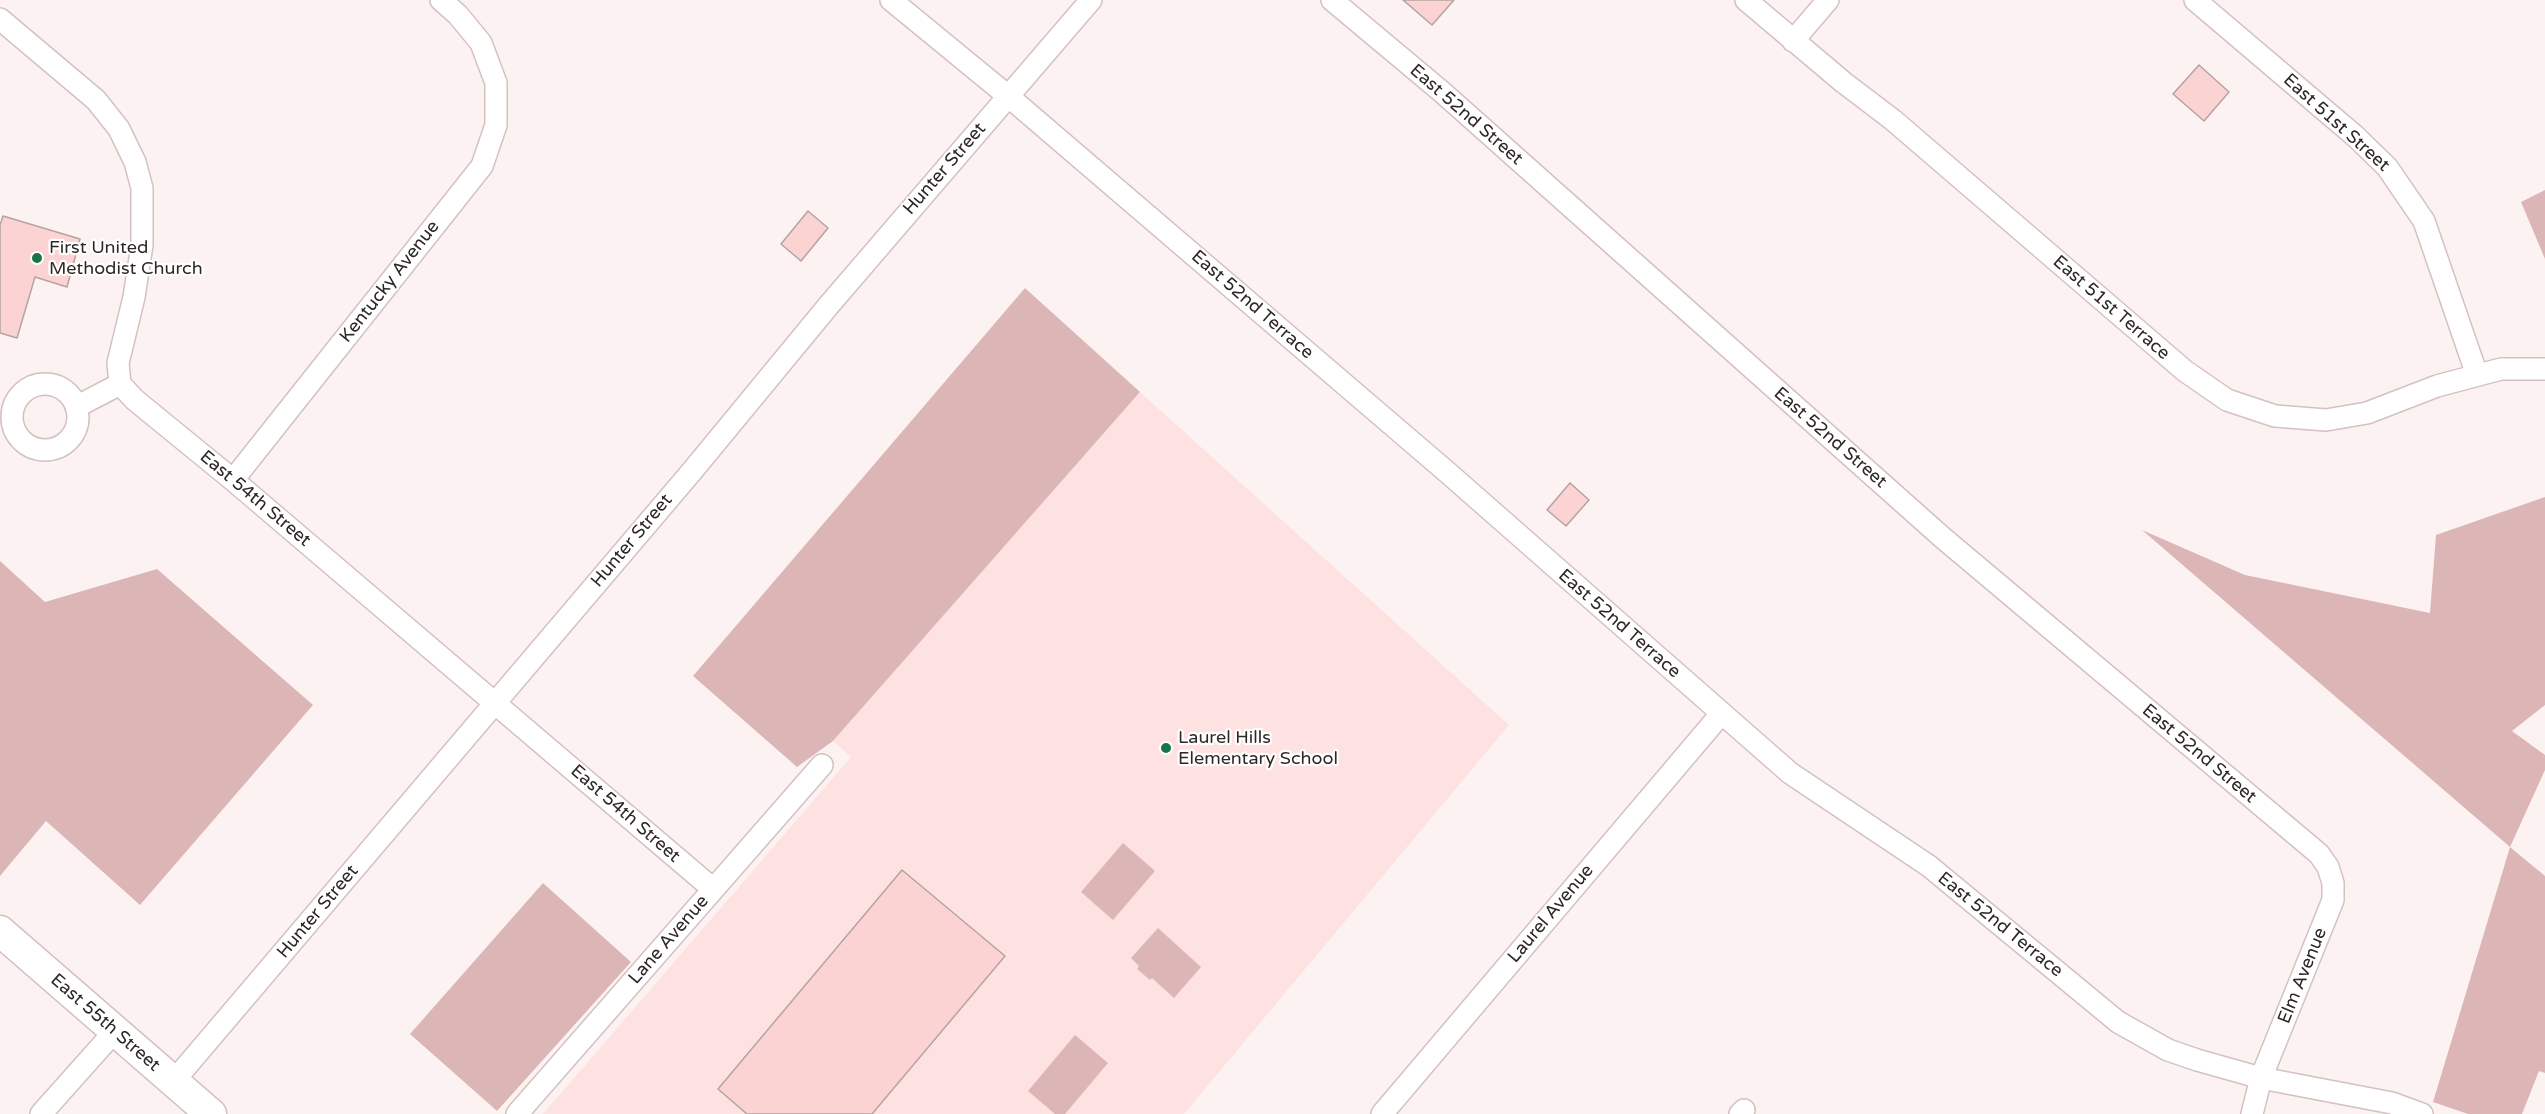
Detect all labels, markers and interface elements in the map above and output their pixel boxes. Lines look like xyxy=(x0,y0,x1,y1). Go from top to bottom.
street label: East 52nd Street xyxy=(1405,60,1527,170)
street label: East 51st Street xyxy=(2278,70,2394,176)
street label: Hunter Street xyxy=(899,119,991,219)
street label: Kentucky Avenue xyxy=(336,217,444,347)
place label: First United Methodist Church xyxy=(49,237,203,280)
street label: East 52nd Terrace xyxy=(1186,246,1318,364)
marker: First United Methodist Church xyxy=(30,251,44,265)
street label: East 51st Terrace xyxy=(2048,251,2174,365)
street label: East 52nd Street xyxy=(1769,383,1891,493)
street label: East 54th Street xyxy=(195,446,315,552)
street label: Hunter Street xyxy=(587,490,677,592)
street label: East 52nd Terrace xyxy=(1553,565,1685,683)
street label: East 52nd Street xyxy=(2137,700,2261,808)
place label: Laurel Hills Elementary School xyxy=(1178,727,1338,770)
marker: Laurel Hills Elementary School xyxy=(1159,741,1173,755)
street label: East 54th Street xyxy=(566,761,684,867)
street label: Laurel Avenue xyxy=(1504,860,1598,968)
street label: Hunter Street xyxy=(273,861,363,963)
street label: East 52nd Terrace xyxy=(1933,868,2067,982)
street label: Lane Avenue xyxy=(625,891,713,989)
street label: Elm Avenue xyxy=(2274,925,2332,1027)
street label: East 55th Street xyxy=(46,970,164,1076)

